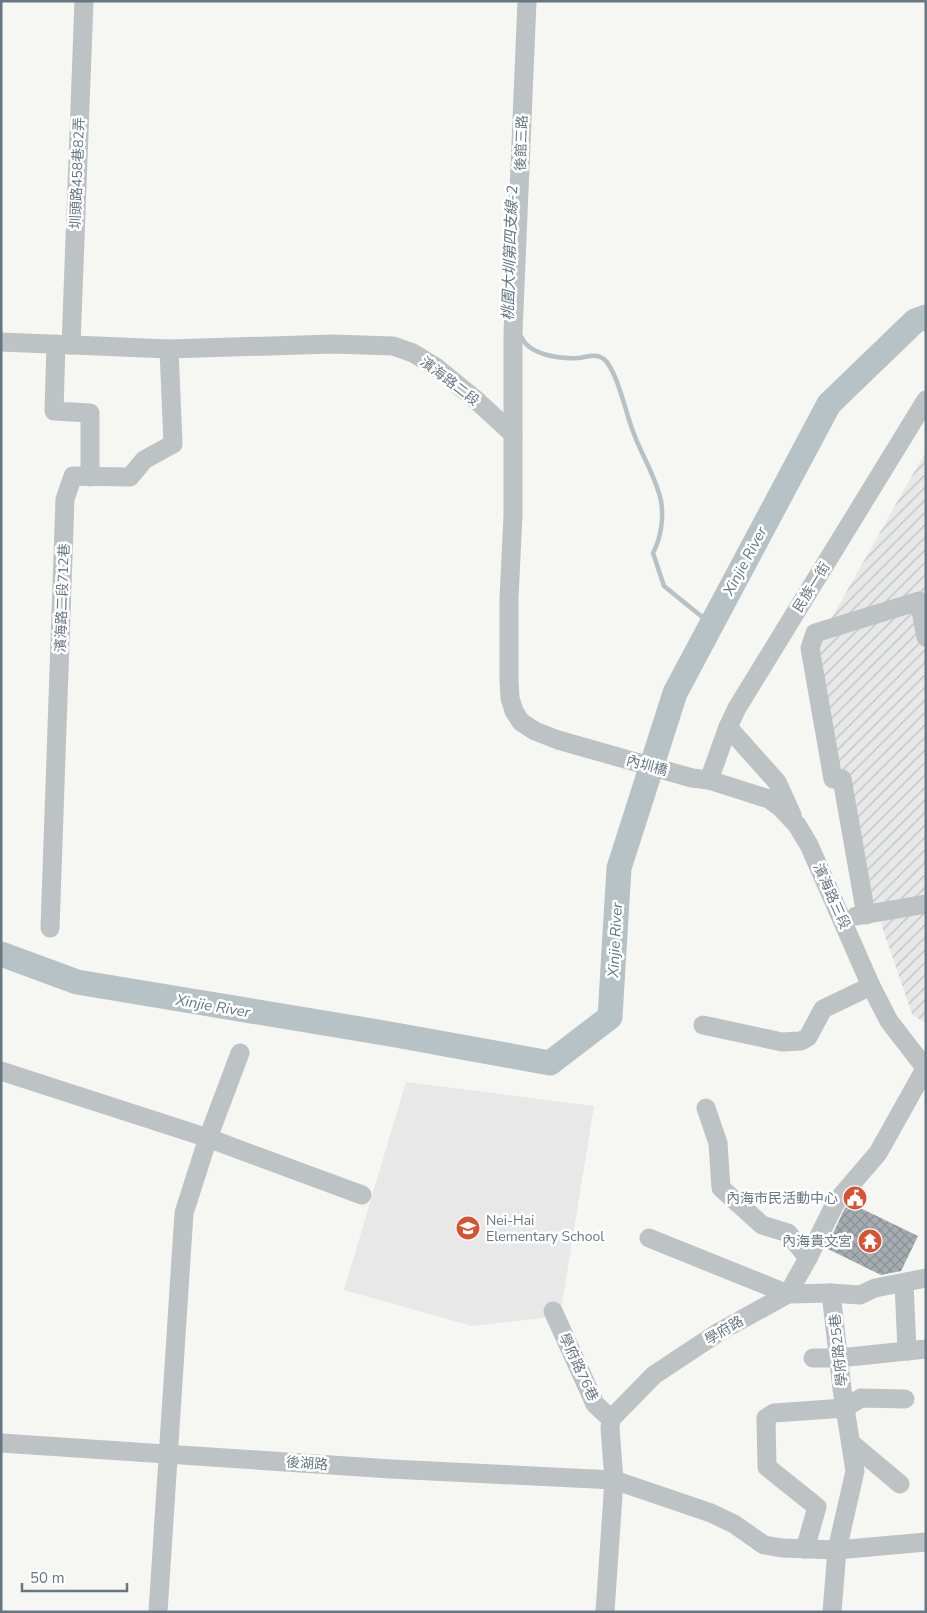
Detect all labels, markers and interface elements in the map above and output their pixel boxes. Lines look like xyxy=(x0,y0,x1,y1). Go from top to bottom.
street label: 後館三路 xyxy=(511,115,532,171)
street label: 圳頭路458巷82弄 xyxy=(66,117,89,229)
water label: 桃園大圳第四支線-2 xyxy=(498,185,522,321)
street label: 濱海路二段 xyxy=(416,352,483,410)
water label: Xinjie River xyxy=(718,523,772,600)
street label: 濱海路二段712巷 xyxy=(51,543,74,653)
street label: 民族一街 xyxy=(789,558,834,616)
street label: 內圳橋 xyxy=(624,751,670,780)
street label: 濱海路三段 xyxy=(809,860,854,932)
water label: Xinjie River xyxy=(603,901,627,979)
water label: Xinjie River xyxy=(173,989,252,1022)
public building icon: 內海市民活動中心 xyxy=(842,1185,868,1211)
place label: 內海市民活動中心 xyxy=(726,1189,838,1208)
place label: Nei-Hai Elementary School xyxy=(486,1211,605,1246)
school or university icon: Nei-Hai Elementary School xyxy=(455,1215,481,1241)
temple icon: 內海貴文宮 xyxy=(857,1228,883,1254)
place label: 內海貴文宮 xyxy=(782,1232,852,1251)
street label: 學府路 xyxy=(701,1311,747,1349)
street label: 學府路25巷 xyxy=(825,1313,852,1387)
street label: 學府路76巷 xyxy=(555,1330,603,1404)
street label: 後湖路 xyxy=(285,1453,329,1474)
scale bar xyxy=(22,1560,128,1592)
text: 50 m xyxy=(30,1568,65,1588)

